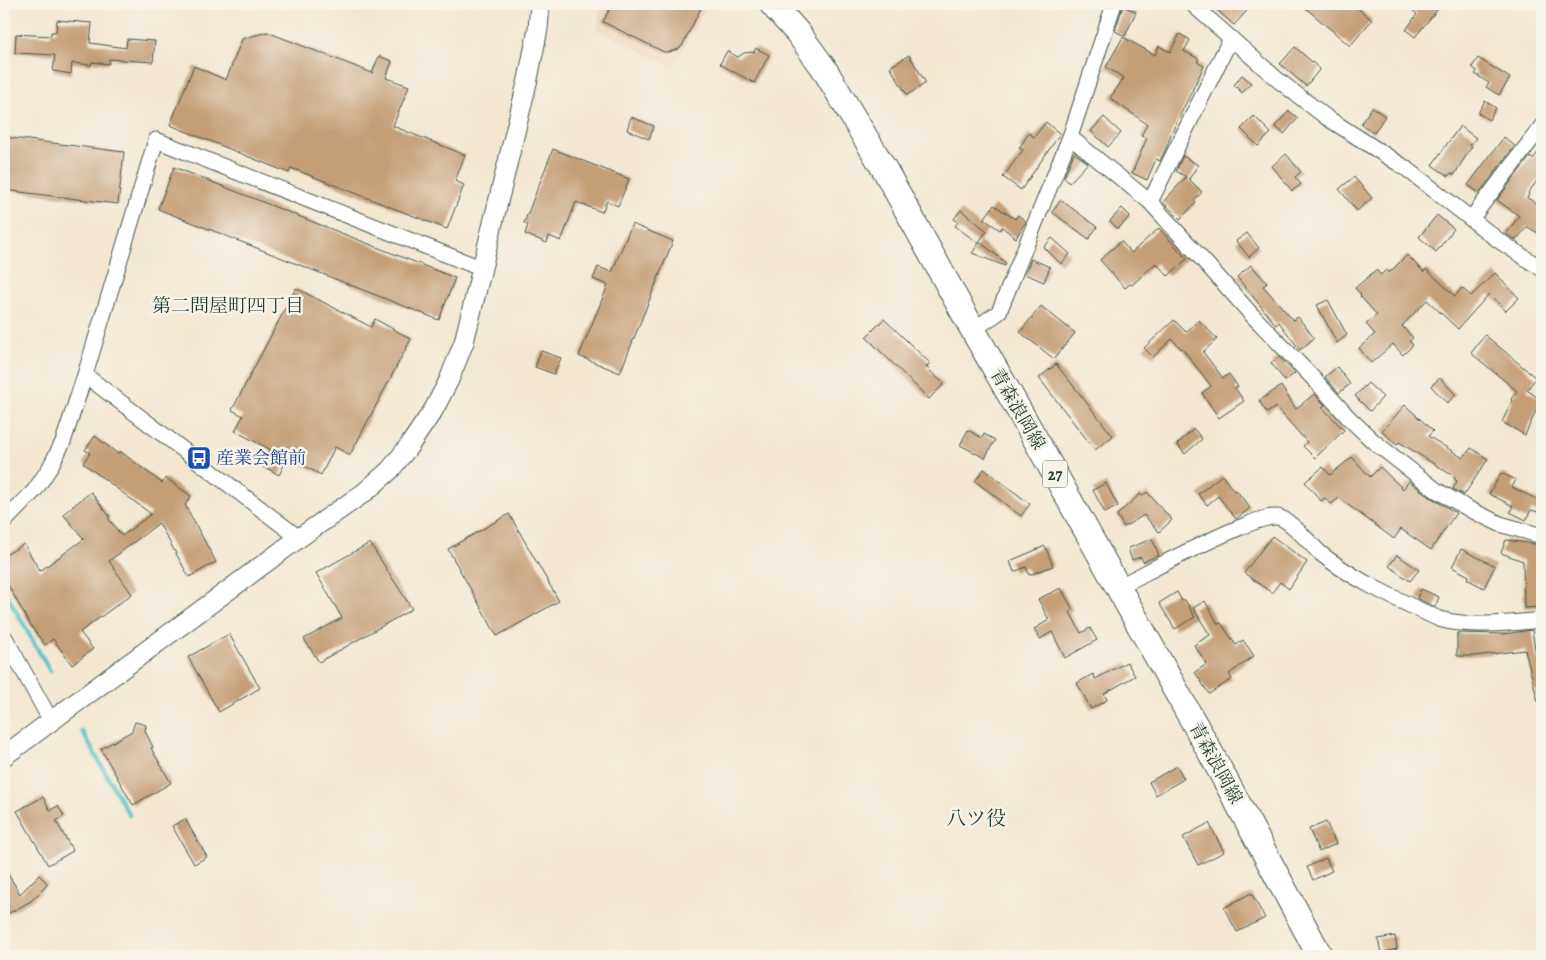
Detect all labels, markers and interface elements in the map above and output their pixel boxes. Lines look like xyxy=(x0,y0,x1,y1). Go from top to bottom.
district label: 第二問屋町四丁目 xyxy=(152,293,304,319)
street label: 青森浪岡線 xyxy=(985,364,1051,454)
bus stop icon: 産業会館前 xyxy=(186,445,212,471)
place label: 産業会館前 xyxy=(216,446,306,470)
road number: 27 xyxy=(1042,460,1068,488)
street label: 青森浪岡線 xyxy=(1184,718,1248,808)
district label: 八ツ役 xyxy=(946,805,1006,832)

